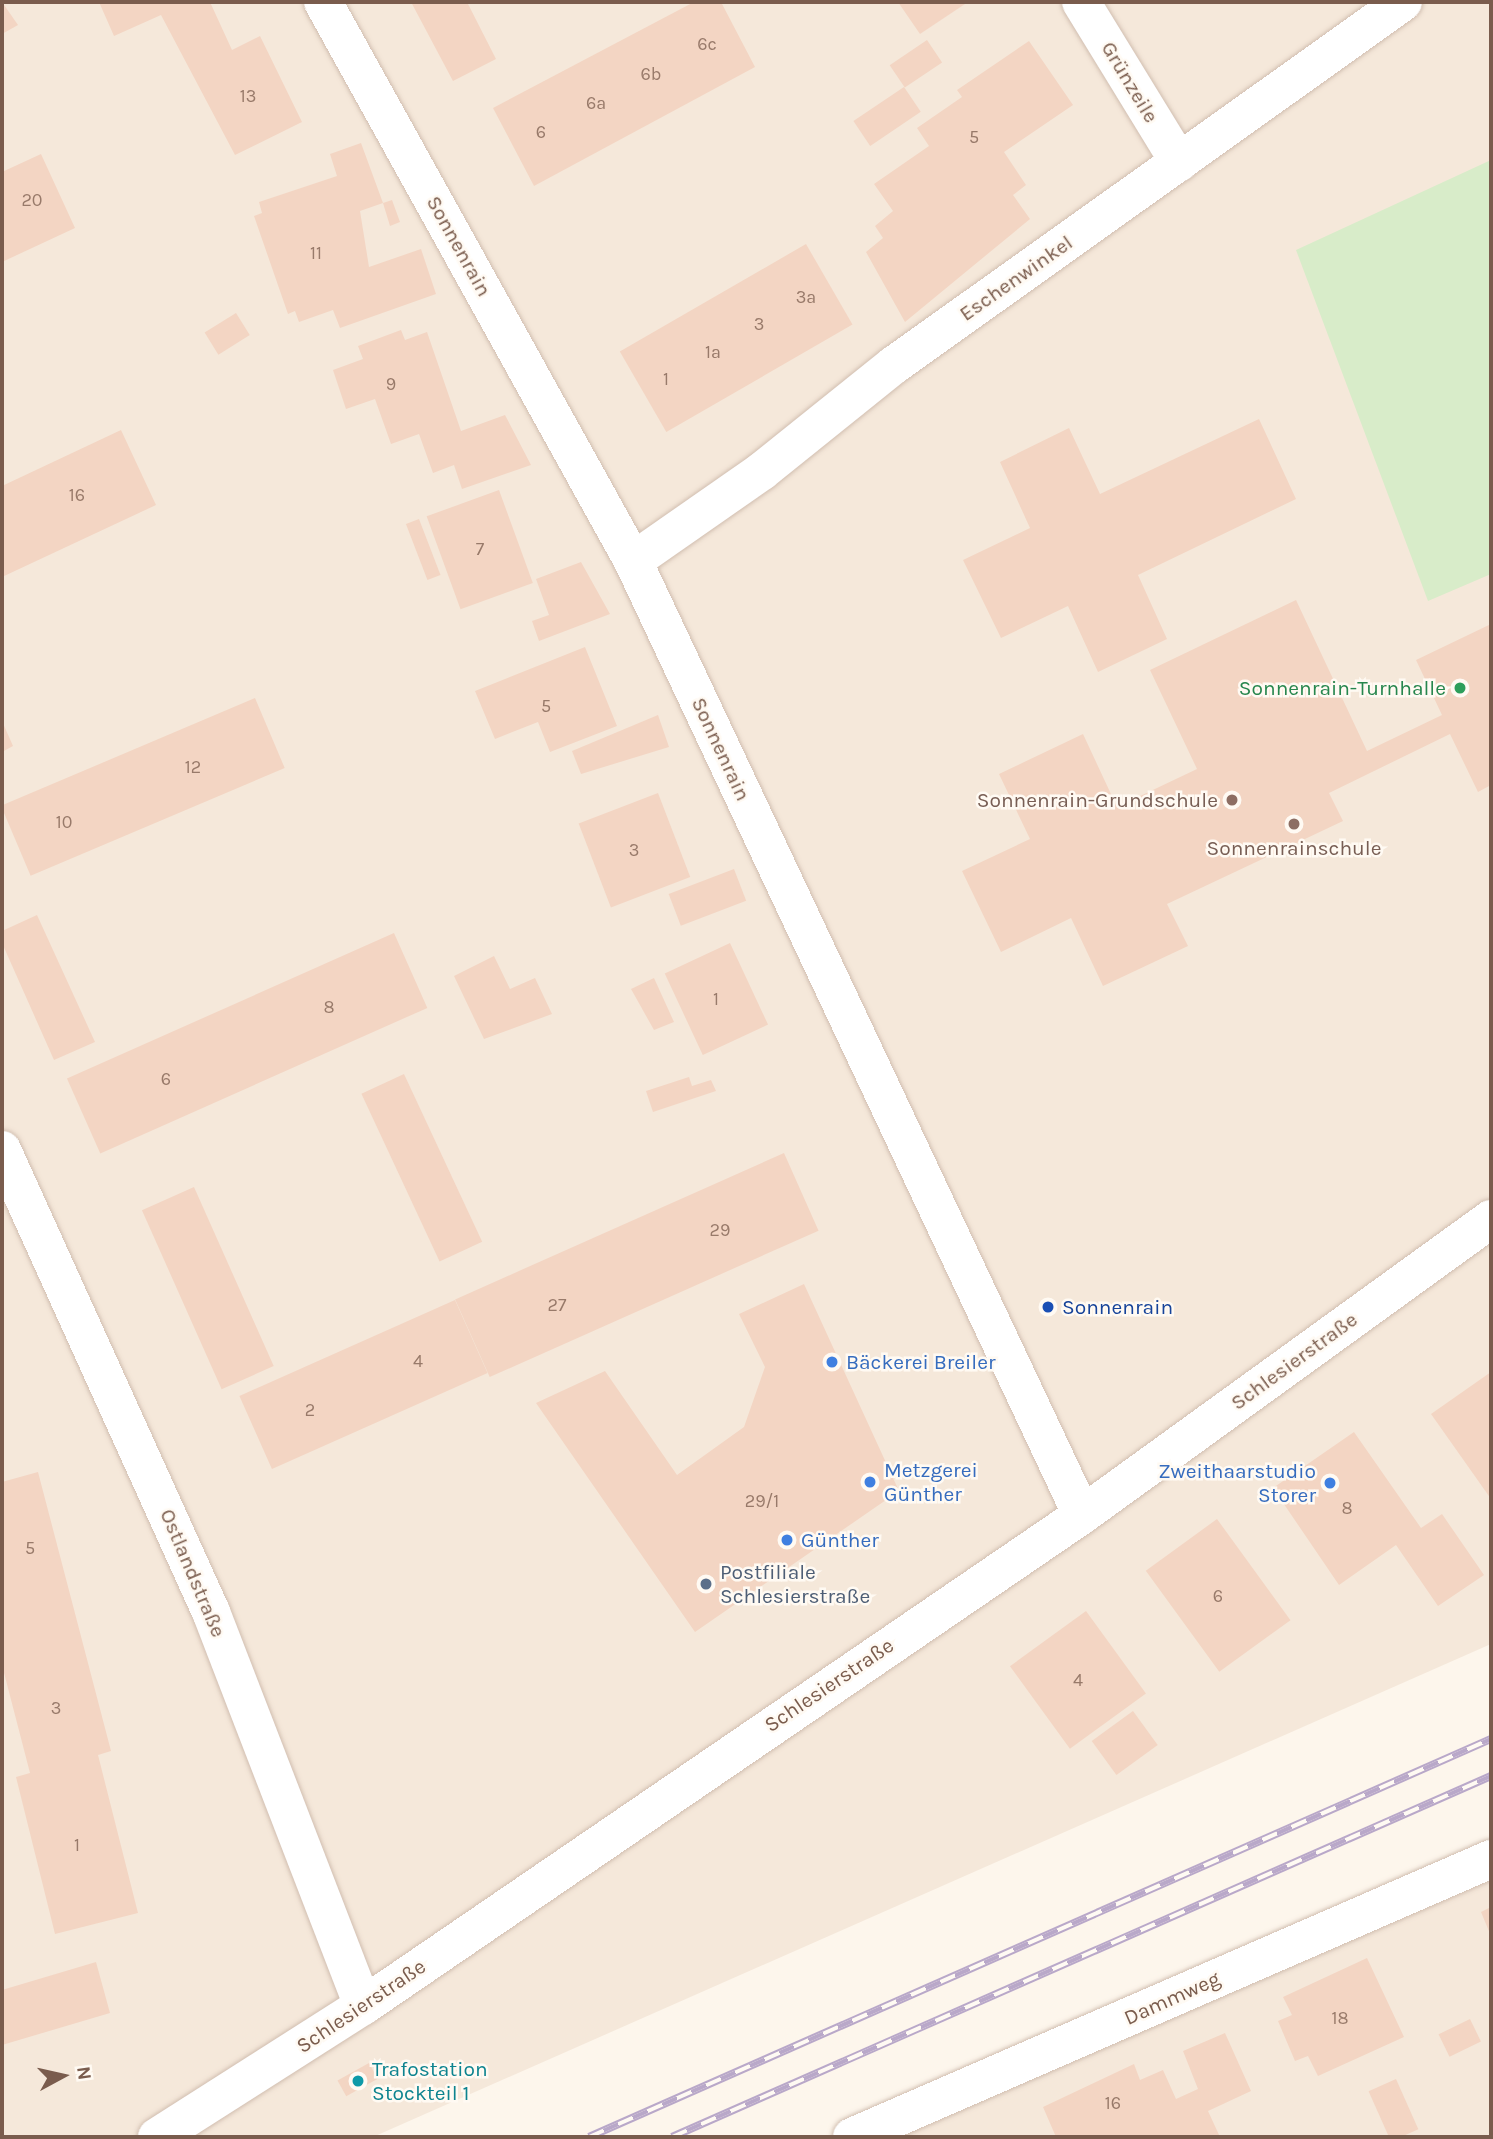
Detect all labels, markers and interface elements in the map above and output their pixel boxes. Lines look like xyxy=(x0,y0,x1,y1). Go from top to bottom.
house number: 6c xyxy=(697,33,717,55)
street label: Grünzeile xyxy=(1096,37,1164,127)
house number: 6b xyxy=(641,63,661,85)
house number: 13 xyxy=(240,85,256,107)
house number: 6a xyxy=(586,92,606,114)
house number: 6 xyxy=(536,121,546,143)
house number: 5 xyxy=(969,126,979,148)
house number: 20 xyxy=(21,189,43,211)
street label: Sonnenrain xyxy=(421,191,497,301)
street label: Eschenwinkel xyxy=(955,230,1077,326)
house number: 11 xyxy=(310,242,322,264)
house number: 3a xyxy=(796,286,816,308)
house number: 3 xyxy=(754,313,764,335)
house number: 1a xyxy=(705,341,721,363)
house number: 1 xyxy=(663,368,669,390)
house number: 9 xyxy=(386,373,396,395)
house number: 16 xyxy=(69,484,85,506)
house number: 7 xyxy=(476,538,484,560)
place label: Sonnenrain-Turnhalle xyxy=(1239,675,1446,701)
marker: Sonnenrain-Turnhalle xyxy=(1452,680,1468,696)
street label: Sonnenrain xyxy=(686,693,756,805)
house number: 5 xyxy=(541,695,551,717)
house number: 12 xyxy=(185,756,201,778)
place label: Sonnenrain-Grundschule xyxy=(977,787,1218,813)
marker: Sonnenrain-Grundschule xyxy=(1224,792,1240,808)
house number: 10 xyxy=(56,811,72,833)
marker: Sonnenrainschule xyxy=(1286,816,1302,832)
place label: Sonnenrainschule xyxy=(1207,835,1381,861)
house number: 3 xyxy=(629,839,639,861)
house number: 1 xyxy=(713,988,719,1010)
house number: 8 xyxy=(323,996,335,1018)
house number: 6 xyxy=(161,1068,171,1090)
house number: 29 xyxy=(710,1219,730,1241)
house number: 27 xyxy=(548,1294,566,1316)
place label: Sonnenrain xyxy=(1062,1294,1173,1320)
marker: Sonnenrain xyxy=(1040,1299,1056,1315)
street label: Schlesierstraße xyxy=(1226,1307,1362,1415)
place label: Bäckerei Breiler xyxy=(846,1349,996,1375)
house number: 4 xyxy=(413,1350,423,1372)
marker: Bäckerei Breiler xyxy=(824,1354,840,1370)
house number: 2 xyxy=(305,1399,315,1421)
place label: Metzgerei Günther xyxy=(884,1457,978,1507)
place label: Zweithaarstudio Storer xyxy=(1158,1458,1316,1508)
marker: Metzgerei Günther xyxy=(862,1474,878,1490)
marker: Zweithaarstudio Storer xyxy=(1322,1475,1338,1491)
house number: 29/1 xyxy=(745,1490,779,1512)
house number: 8 xyxy=(1341,1497,1353,1519)
street label: Ostlandstraße xyxy=(155,1505,231,1641)
place label: Günther xyxy=(801,1527,879,1553)
marker: Günther xyxy=(779,1532,795,1548)
house number: 5 xyxy=(25,1537,35,1559)
place label: Postfiliale Schlesierstraße xyxy=(720,1559,870,1609)
marker: Postfiliale Schlesierstraße xyxy=(698,1576,714,1592)
house number: 6 xyxy=(1213,1585,1223,1607)
street label: Schlesierstraße xyxy=(760,1633,898,1737)
house number: 4 xyxy=(1073,1669,1083,1691)
house number: 3 xyxy=(51,1697,61,1719)
house number: 1 xyxy=(74,1834,80,1856)
street label: Schlesierstraße xyxy=(292,1954,430,2058)
street label: Dammweg xyxy=(1120,1966,1224,2030)
house number: 18 xyxy=(1331,2007,1349,2029)
north arrow xyxy=(28,2041,98,2111)
place label: Trafostation Stockteil 1 xyxy=(372,2056,488,2106)
text: N xyxy=(72,2065,96,2081)
marker: Trafostation Stockteil 1 xyxy=(350,2073,366,2089)
house number: 16 xyxy=(1105,2092,1121,2114)

